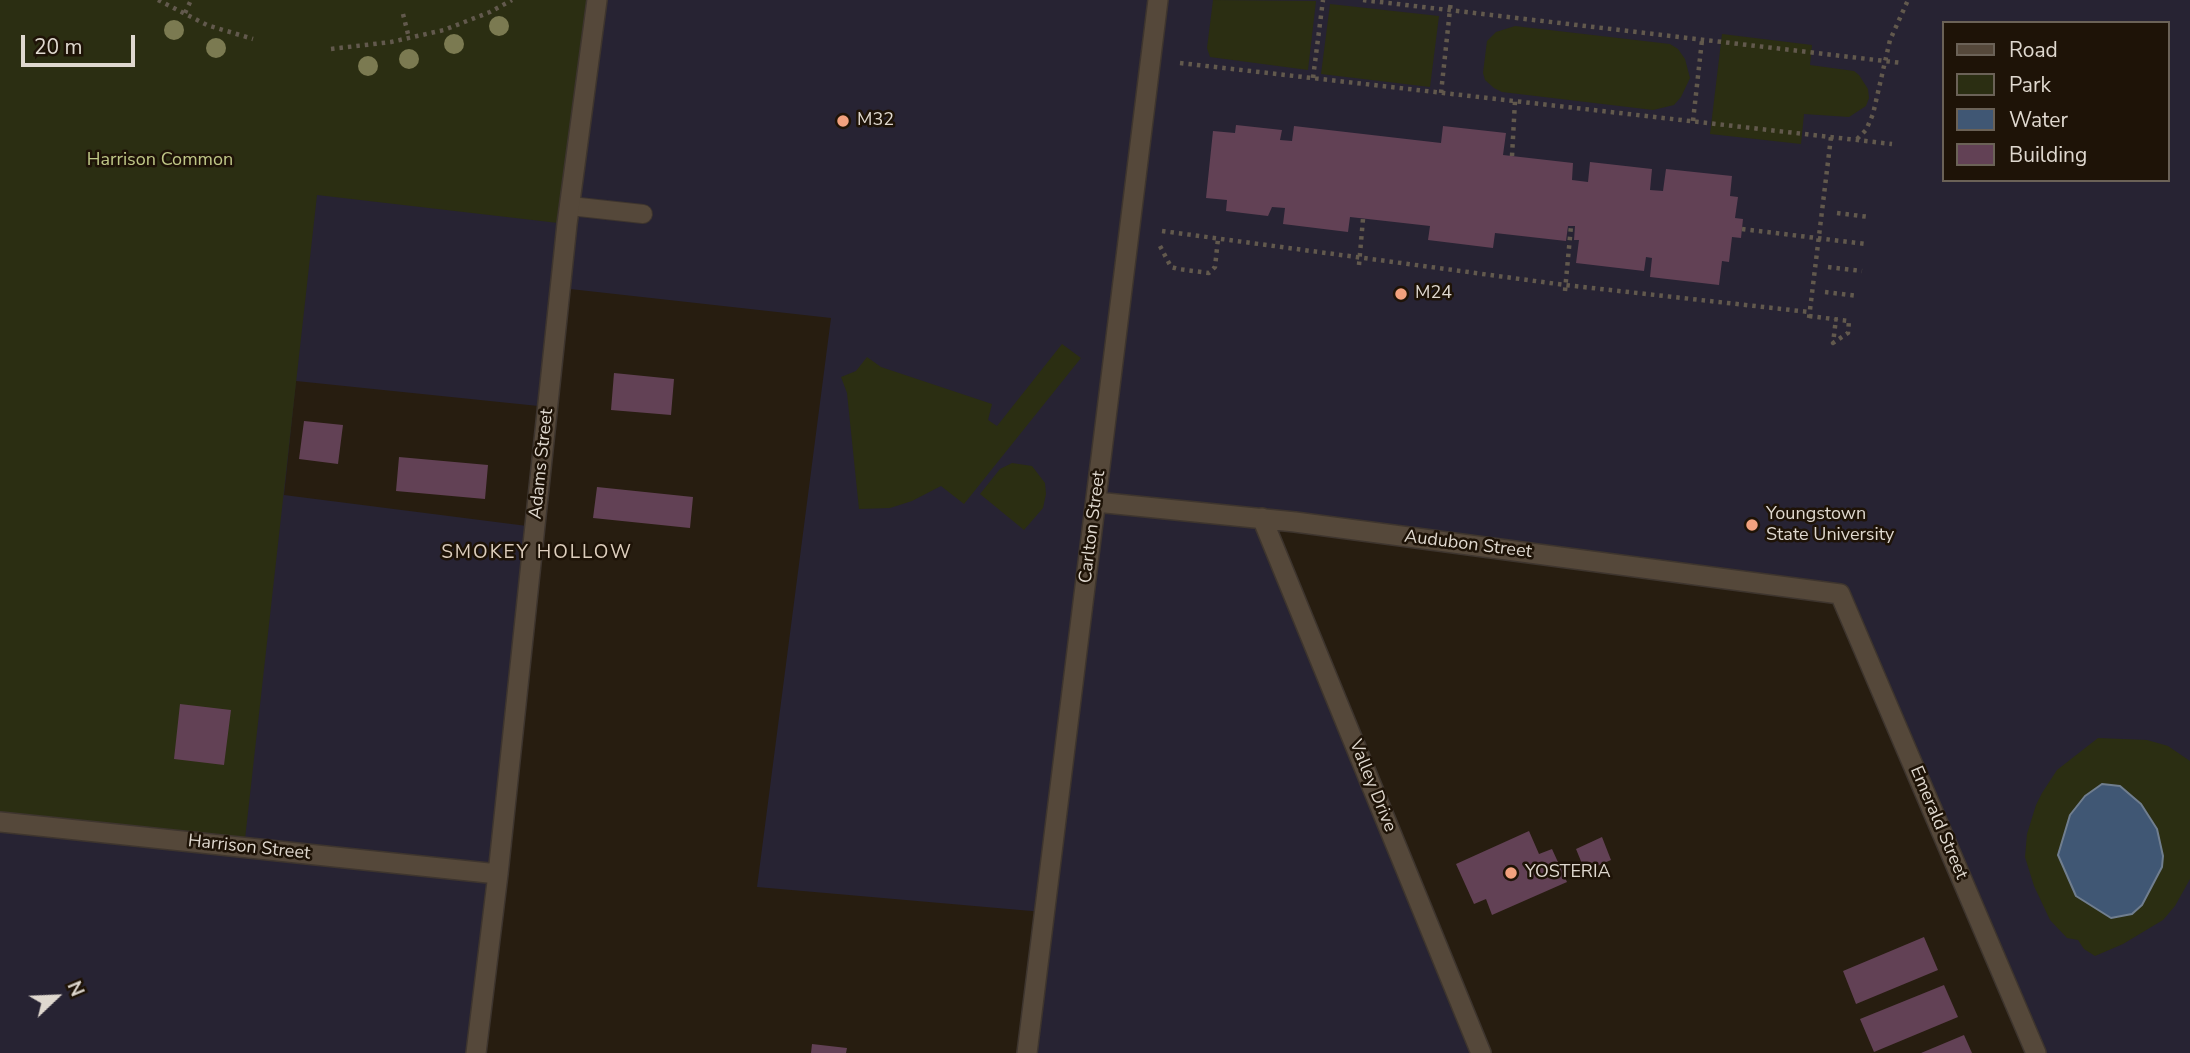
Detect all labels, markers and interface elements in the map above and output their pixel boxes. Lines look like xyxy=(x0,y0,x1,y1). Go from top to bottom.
scale bar xyxy=(24,21,138,65)
legend xyxy=(1941,21,2169,182)
text: 20 m xyxy=(34,33,83,61)
text: Road xyxy=(2009,36,2058,64)
text: Park xyxy=(2009,71,2051,99)
text: Water xyxy=(2009,106,2068,134)
place label: M32 xyxy=(857,110,894,132)
marker: M32 xyxy=(835,113,851,129)
text: Building xyxy=(2009,141,2087,169)
park label: Harrison Common xyxy=(87,150,233,172)
place label: M24 xyxy=(1415,283,1452,305)
marker: M24 xyxy=(1393,286,1409,302)
street label: Adams Street xyxy=(525,408,559,520)
street label: Carlton Street xyxy=(1075,470,1111,584)
place label: Youngstown State University xyxy=(1766,504,1894,546)
marker: Youngstown State University xyxy=(1744,517,1760,533)
street label: Audubon Street xyxy=(1403,526,1533,564)
district label: SMOKEY HOLLOW xyxy=(443,542,631,564)
street label: Valley Drive xyxy=(1344,737,1400,835)
street label: Emerald Street xyxy=(1904,763,1972,883)
street label: Harrison Street xyxy=(187,831,311,865)
place label: YOSTERIA xyxy=(1525,862,1611,884)
marker: YOSTERIA xyxy=(1503,865,1519,881)
north arrow xyxy=(21,962,91,1032)
text: N xyxy=(61,977,90,1000)

